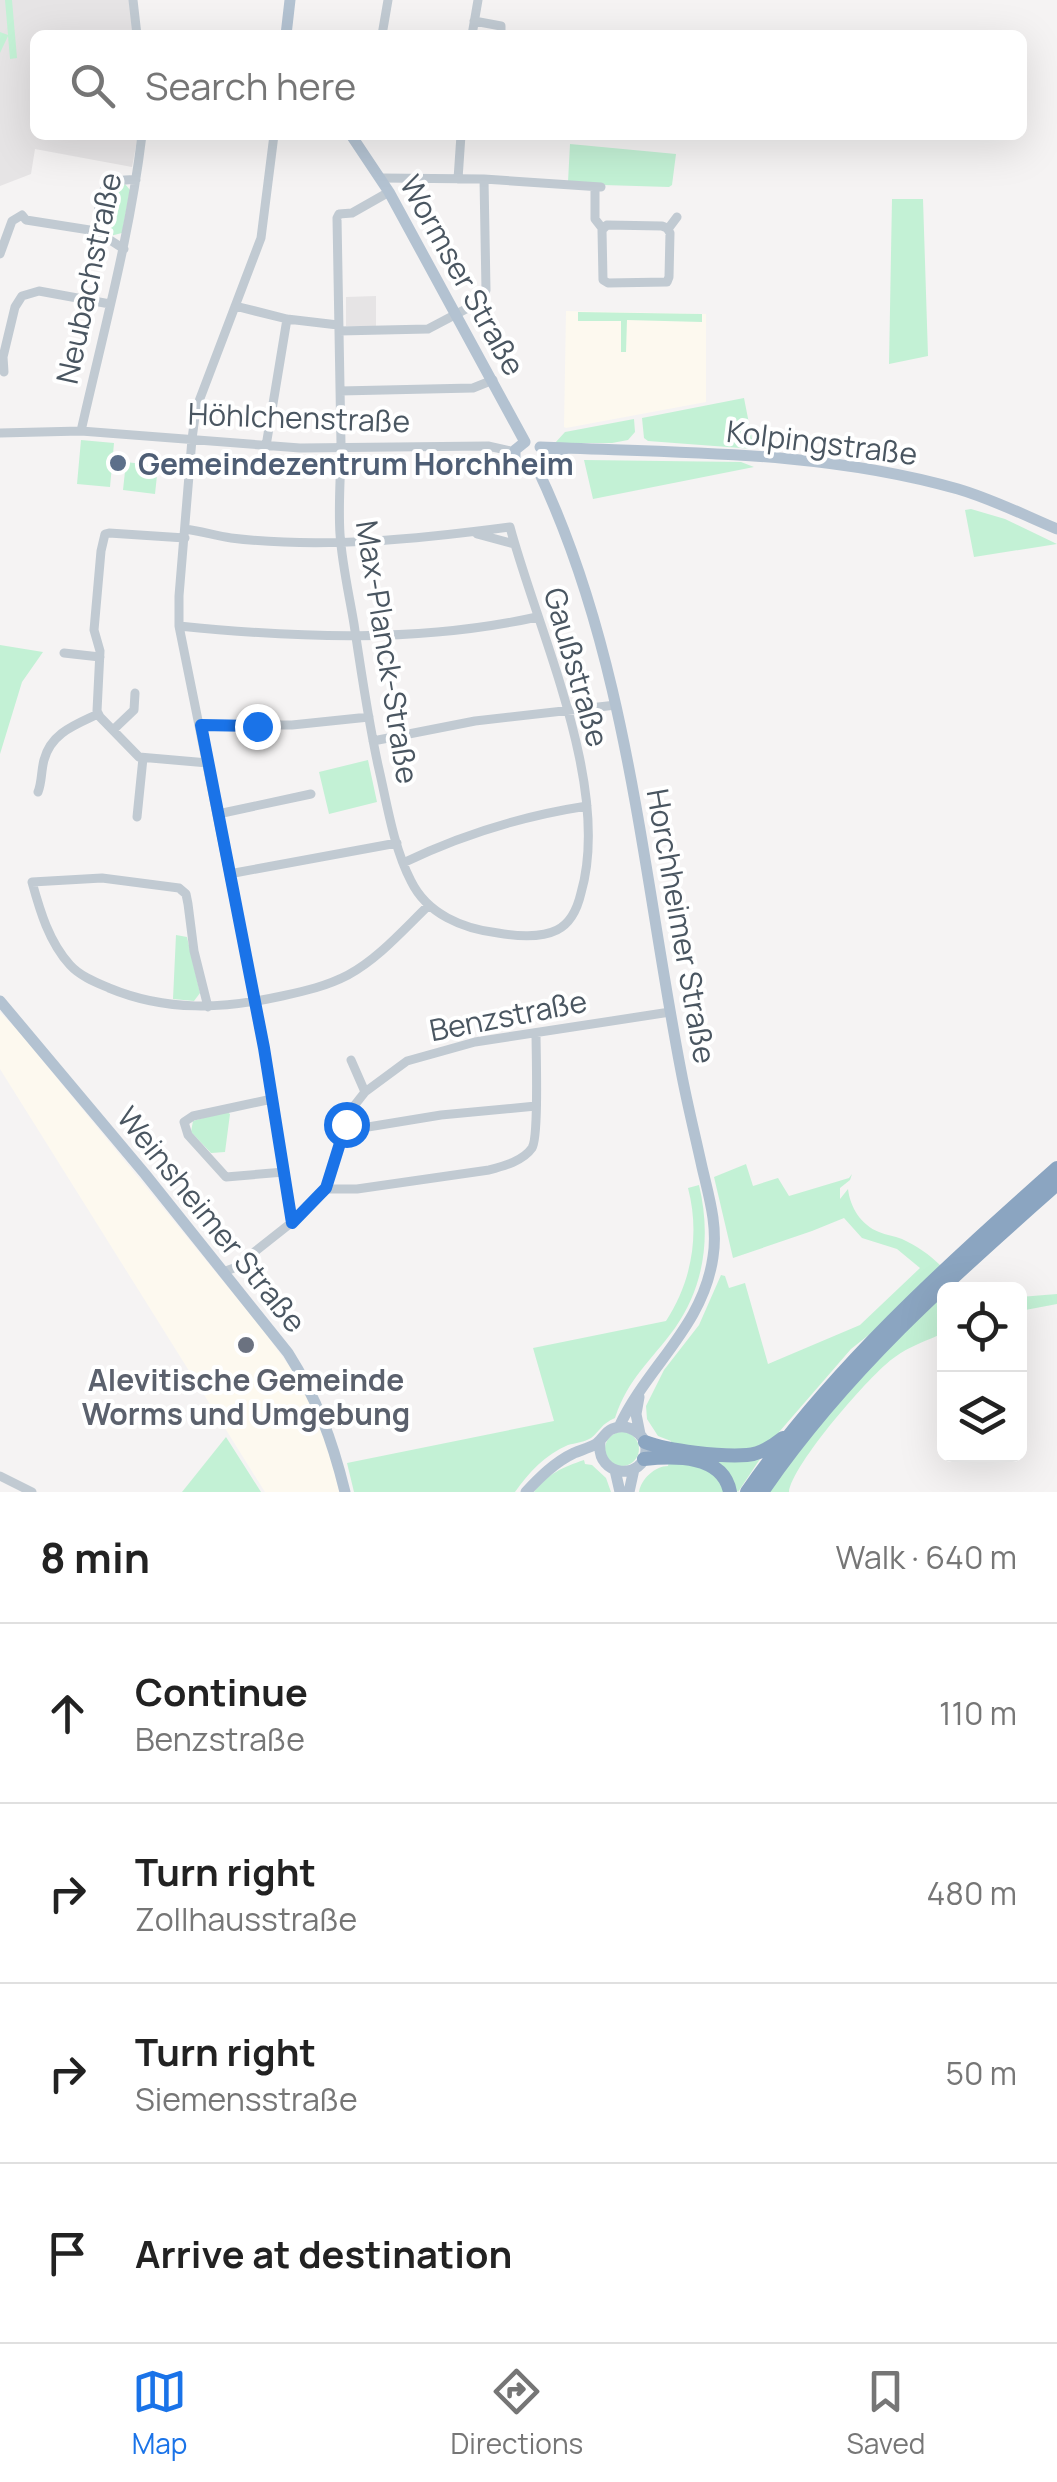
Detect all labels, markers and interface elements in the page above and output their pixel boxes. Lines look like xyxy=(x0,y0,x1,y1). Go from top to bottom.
search box xyxy=(30,30,1027,140)
icon: search xyxy=(65,58,120,113)
text: Search here xyxy=(145,59,356,111)
street label: Wormser Straße xyxy=(391,167,535,383)
street label: Neubachstraße xyxy=(46,169,130,387)
street label: Höhlchenstraße xyxy=(187,393,411,441)
street label: Kolpingstraße xyxy=(724,410,920,474)
place label: Gemeindezentrum Horchheim xyxy=(138,443,574,484)
marker: Gemeindezentrum Horchheim xyxy=(107,452,129,474)
street label: Max-Planck-Straße xyxy=(347,517,429,787)
street label: Gaußstraße xyxy=(535,583,619,751)
route end xyxy=(235,704,281,750)
street label: Horchheimer Straße xyxy=(638,785,726,1067)
street label: Benzstraße xyxy=(426,980,590,1050)
street label: Weinsheimer Straße xyxy=(108,1098,316,1340)
route start xyxy=(324,1102,370,1148)
map controls xyxy=(937,1282,1027,1462)
button: locate xyxy=(937,1282,1027,1372)
marker: Alevitische Gemeinde Worms und Umgebung xyxy=(235,1334,257,1356)
place label: Alevitische Gemeinde Worms und Umgebung xyxy=(82,1359,410,1434)
button: layers xyxy=(937,1372,1027,1462)
text: 8 min xyxy=(40,1528,150,1586)
text: Walk · 640 m xyxy=(836,1535,1017,1579)
text: Continue xyxy=(135,1665,308,1717)
icon: ahead xyxy=(40,1686,95,1741)
text: 110 m xyxy=(939,1691,1017,1735)
text: Benzstraße xyxy=(135,1717,305,1761)
text: Turn right xyxy=(135,1845,316,1897)
icon: right xyxy=(40,1866,95,1921)
text: 480 m xyxy=(927,1871,1017,1915)
text: Zollhausstraße xyxy=(135,1897,357,1941)
text: Turn right xyxy=(135,2025,316,2077)
icon: right xyxy=(40,2046,95,2101)
text: 50 m xyxy=(945,2051,1017,2095)
text: Siemensstraße xyxy=(135,2077,358,2121)
icon: arrive xyxy=(40,2226,95,2281)
text: Arrive at destination xyxy=(135,2227,512,2279)
tab: Map xyxy=(132,2364,187,2462)
tab: Directions xyxy=(451,2364,583,2462)
tab: Saved xyxy=(846,2364,925,2462)

